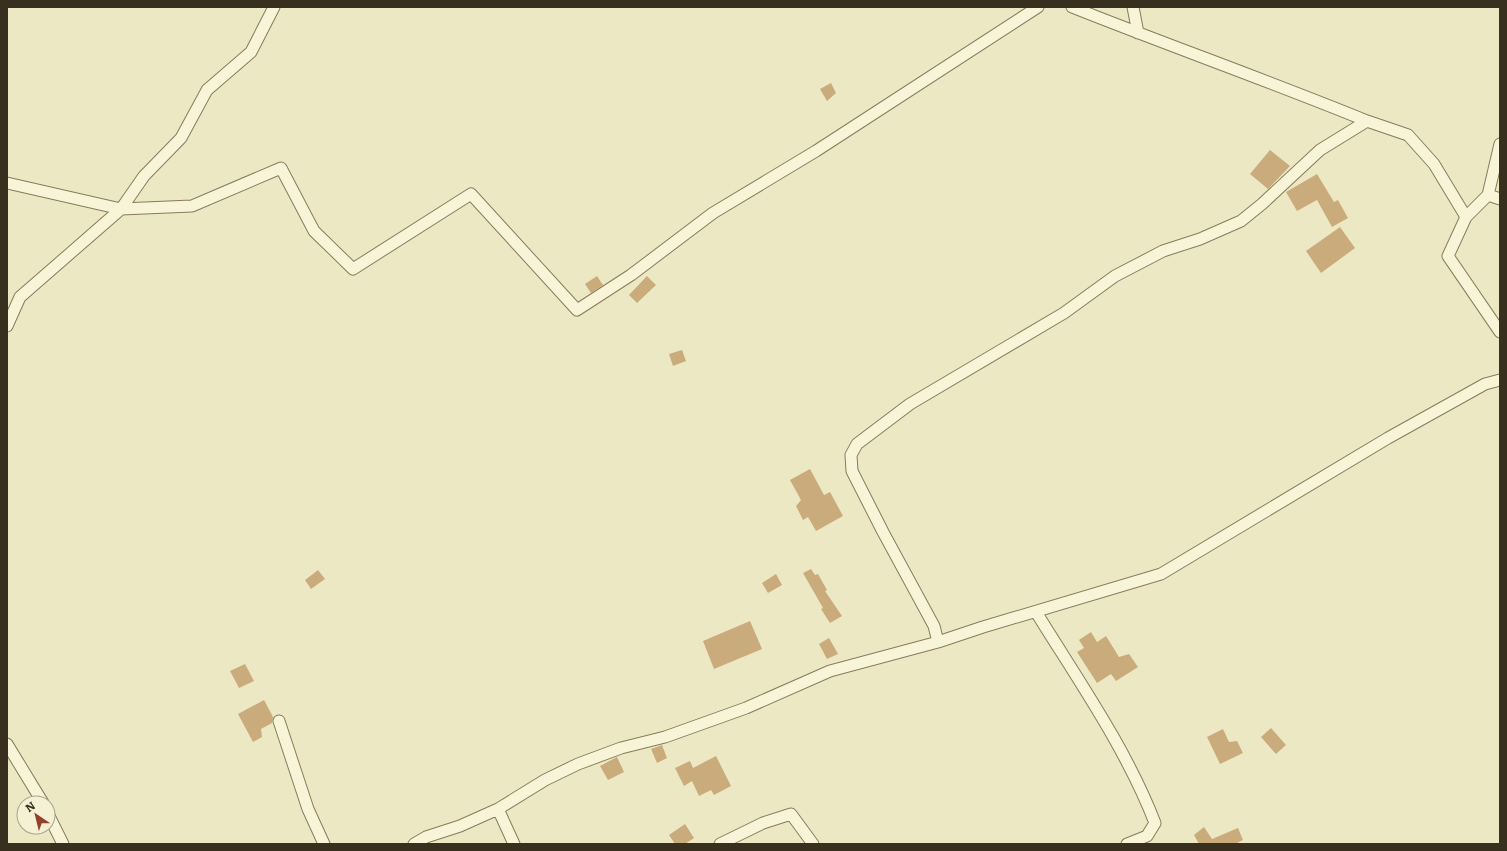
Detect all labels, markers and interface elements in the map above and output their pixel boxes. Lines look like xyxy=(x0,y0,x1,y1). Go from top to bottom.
north arrow xyxy=(16,795,56,835)
text: N xyxy=(21,797,38,815)

